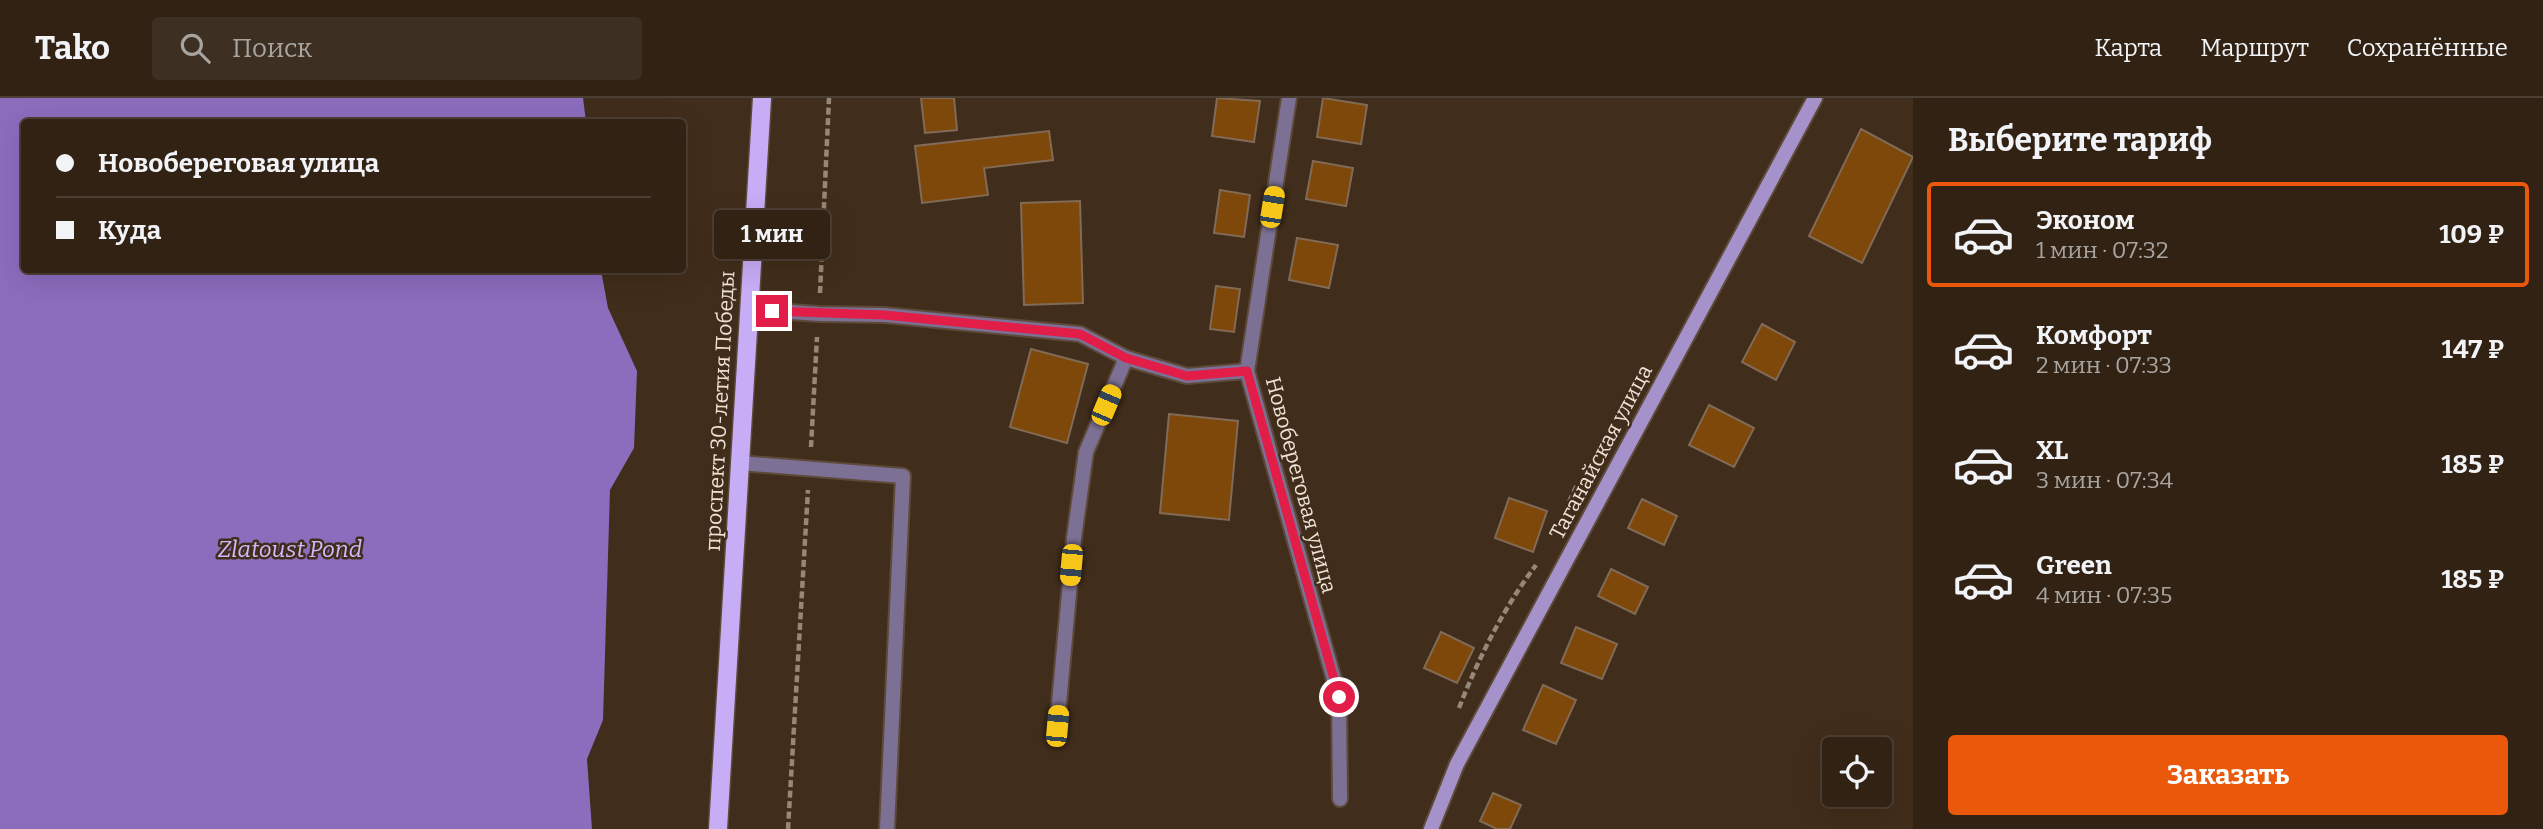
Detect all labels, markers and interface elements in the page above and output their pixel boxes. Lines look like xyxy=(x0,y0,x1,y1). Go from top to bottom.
search box xyxy=(152,17,642,80)
text: Tako xyxy=(35,28,110,68)
icon: search xyxy=(176,29,214,67)
text: Поиск xyxy=(232,33,312,64)
text: Карта xyxy=(2094,34,2162,62)
text: Маршрут xyxy=(2200,34,2309,62)
text: Сохранённые xyxy=(2347,34,2508,62)
text: Выберите тариф xyxy=(1948,121,2212,159)
text: Новобереговая улица xyxy=(98,148,379,179)
car xyxy=(1259,185,1286,229)
icon: car xyxy=(1952,203,2015,266)
text: Эконом xyxy=(2036,205,2135,236)
callout: 1 мин xyxy=(714,209,830,258)
text: Куда xyxy=(98,215,161,246)
text: 109 ₽ xyxy=(2439,219,2504,250)
text: 1 мин xyxy=(741,220,803,248)
text: 1 мин · 07:32 xyxy=(2036,236,2168,264)
street label: проспект 30-летия Победы xyxy=(700,270,740,552)
route end xyxy=(756,295,788,327)
icon: car xyxy=(1952,318,2015,381)
text: Комфорт xyxy=(2036,320,2152,351)
text: 147 ₽ xyxy=(2441,334,2504,365)
text: 2 мин · 07:33 xyxy=(2036,351,2172,379)
street label: Таганайская улица xyxy=(1544,360,1658,544)
street label: Новобереговая улица xyxy=(1260,374,1343,596)
car xyxy=(1089,382,1124,428)
icon: car xyxy=(1952,433,2015,496)
text: XL xyxy=(2036,435,2068,466)
text: 185 ₽ xyxy=(2441,449,2504,480)
text: 3 мин · 07:34 xyxy=(2036,466,2173,494)
water label: Zlatoust Pond xyxy=(218,535,362,563)
car xyxy=(1059,543,1084,587)
icon: car xyxy=(1952,548,2015,611)
text: Green xyxy=(2036,550,2112,581)
text: 185 ₽ xyxy=(2441,564,2504,595)
text: 4 мин · 07:35 xyxy=(2036,581,2172,609)
route start xyxy=(1323,681,1355,713)
car xyxy=(1045,704,1070,748)
button: Заказать xyxy=(1948,735,2508,815)
map controls xyxy=(1822,737,1892,807)
button: locate xyxy=(1822,737,1892,807)

